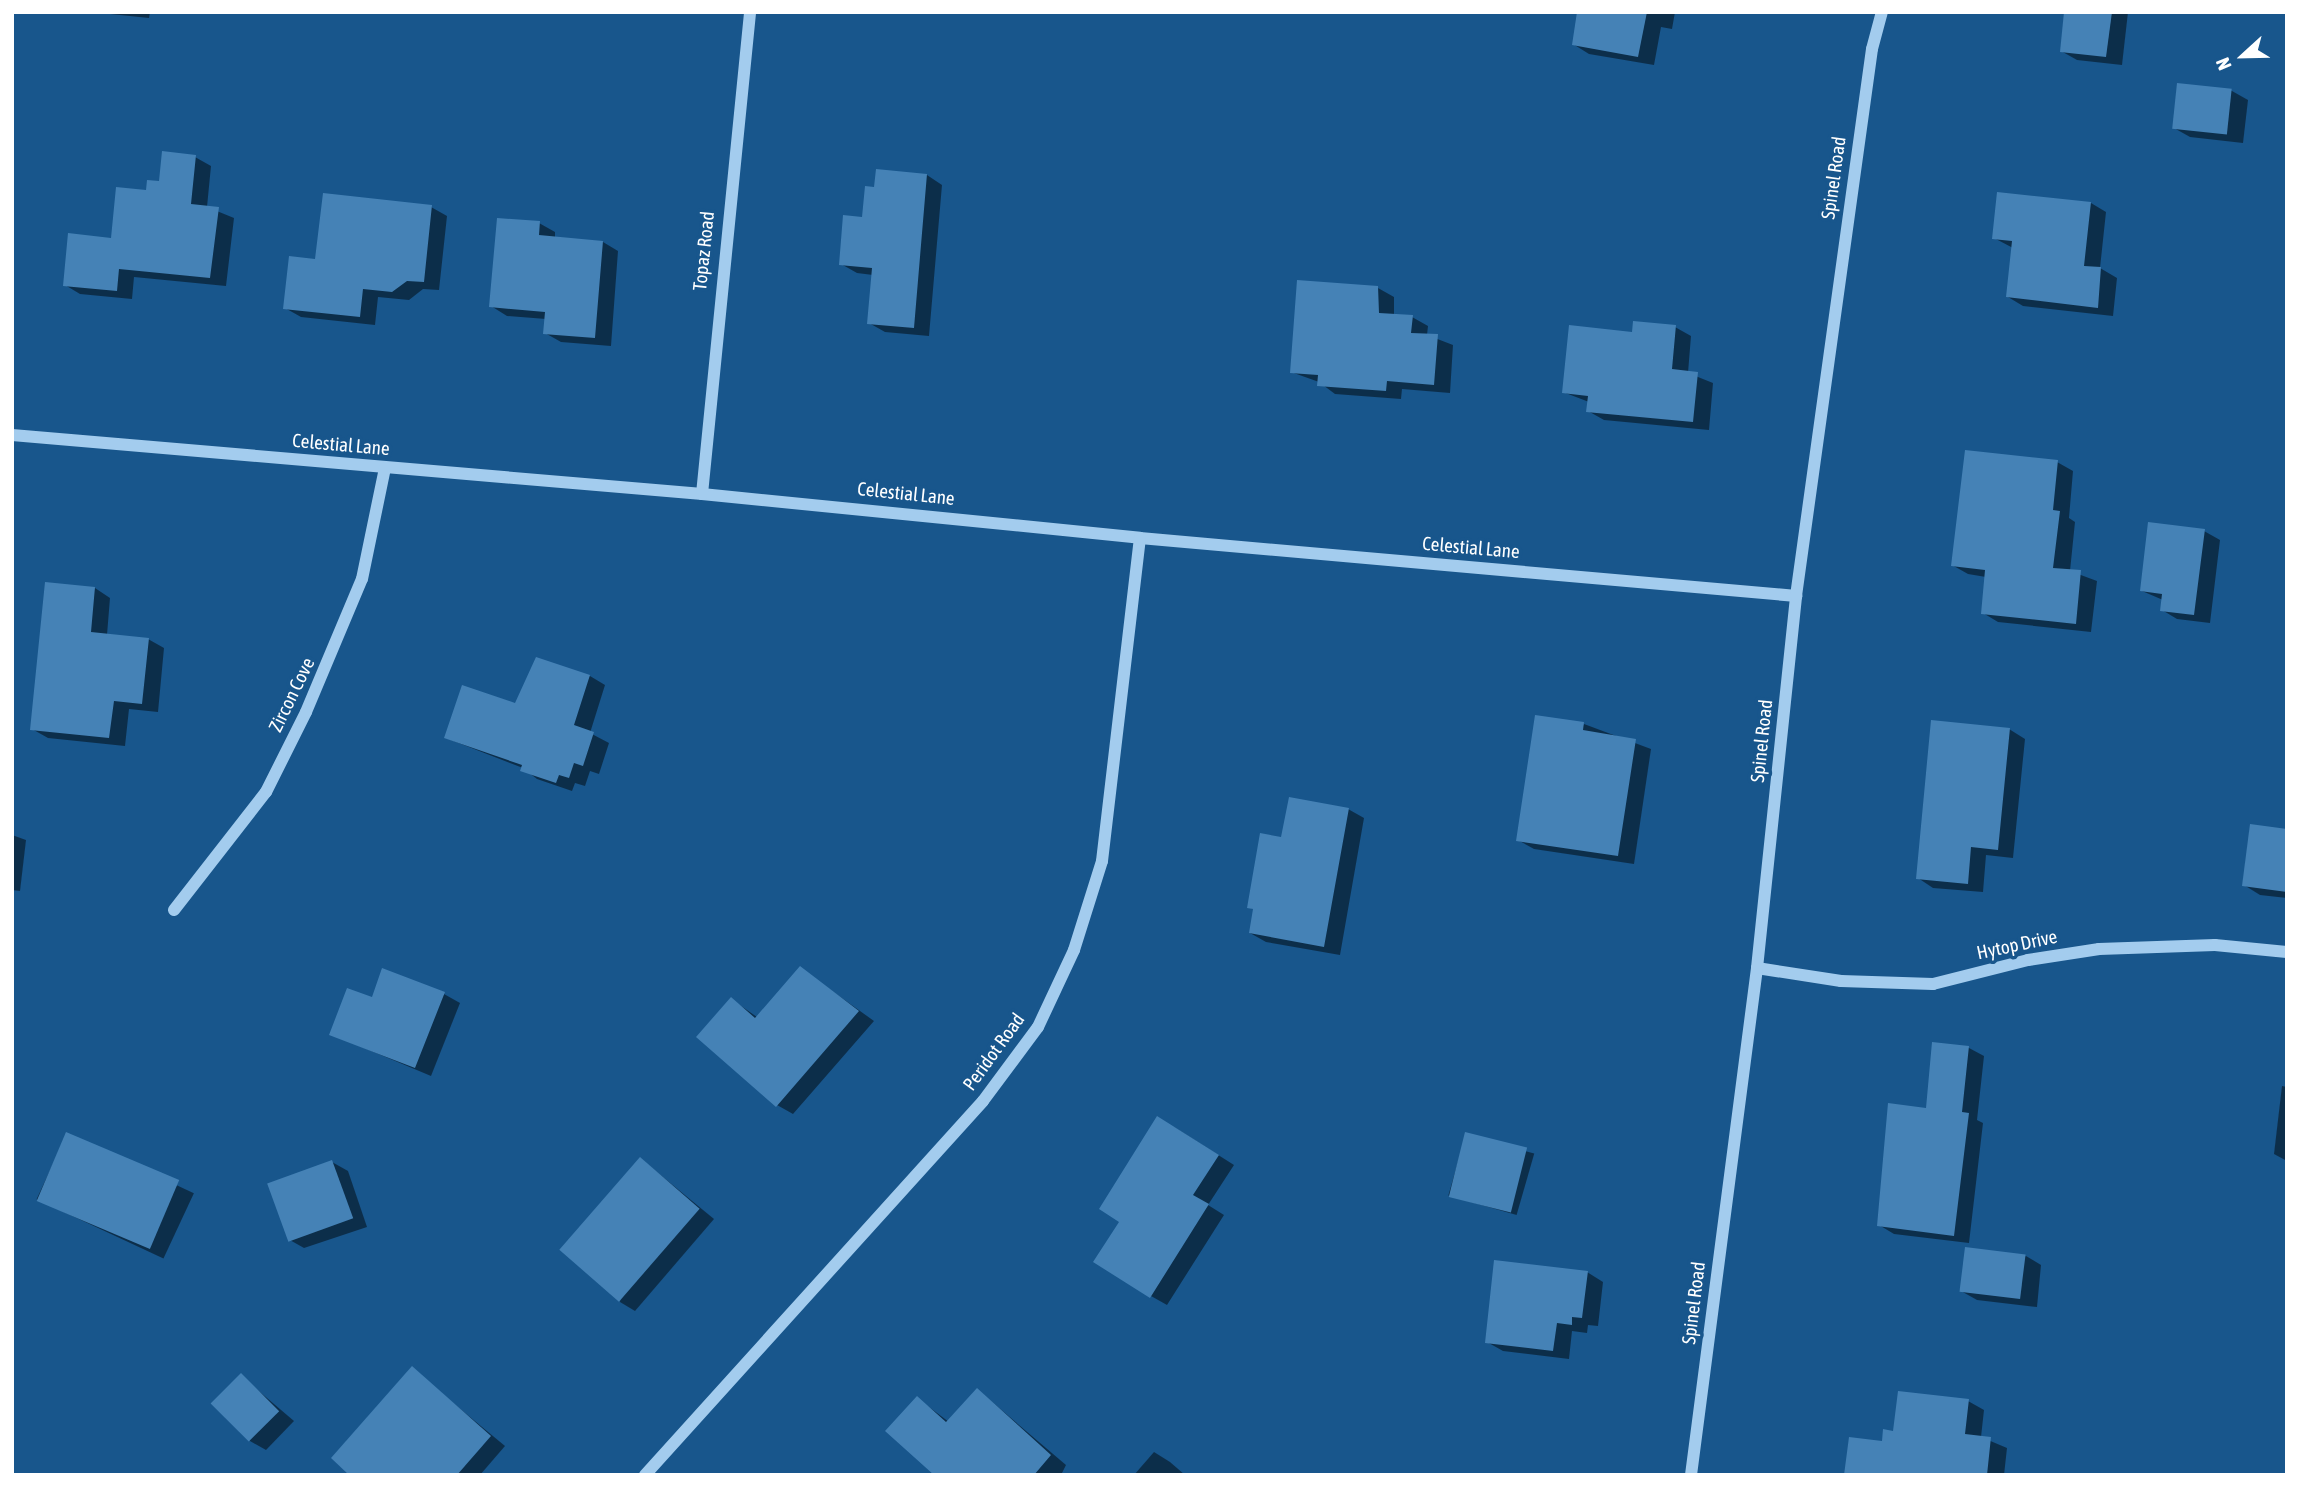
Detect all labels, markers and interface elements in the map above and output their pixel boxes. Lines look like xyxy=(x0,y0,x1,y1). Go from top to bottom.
north arrow xyxy=(2208,21,2278,91)
text: N xyxy=(2211,55,2236,73)
street label: Spinel Road xyxy=(1817,135,1851,221)
street label: Topaz Road xyxy=(688,210,720,292)
street label: Celestial Lane xyxy=(291,429,391,461)
street label: Celestial Lane xyxy=(856,478,956,510)
street label: Celestial Lane xyxy=(1421,532,1521,564)
street label: Zircon Cove xyxy=(264,654,320,736)
street label: Spinel Road xyxy=(1746,698,1778,784)
street label: Hytop Drive xyxy=(1975,925,2059,965)
street label: Peridot Road xyxy=(958,1009,1030,1095)
street label: Spinel Road xyxy=(1678,1260,1710,1346)

